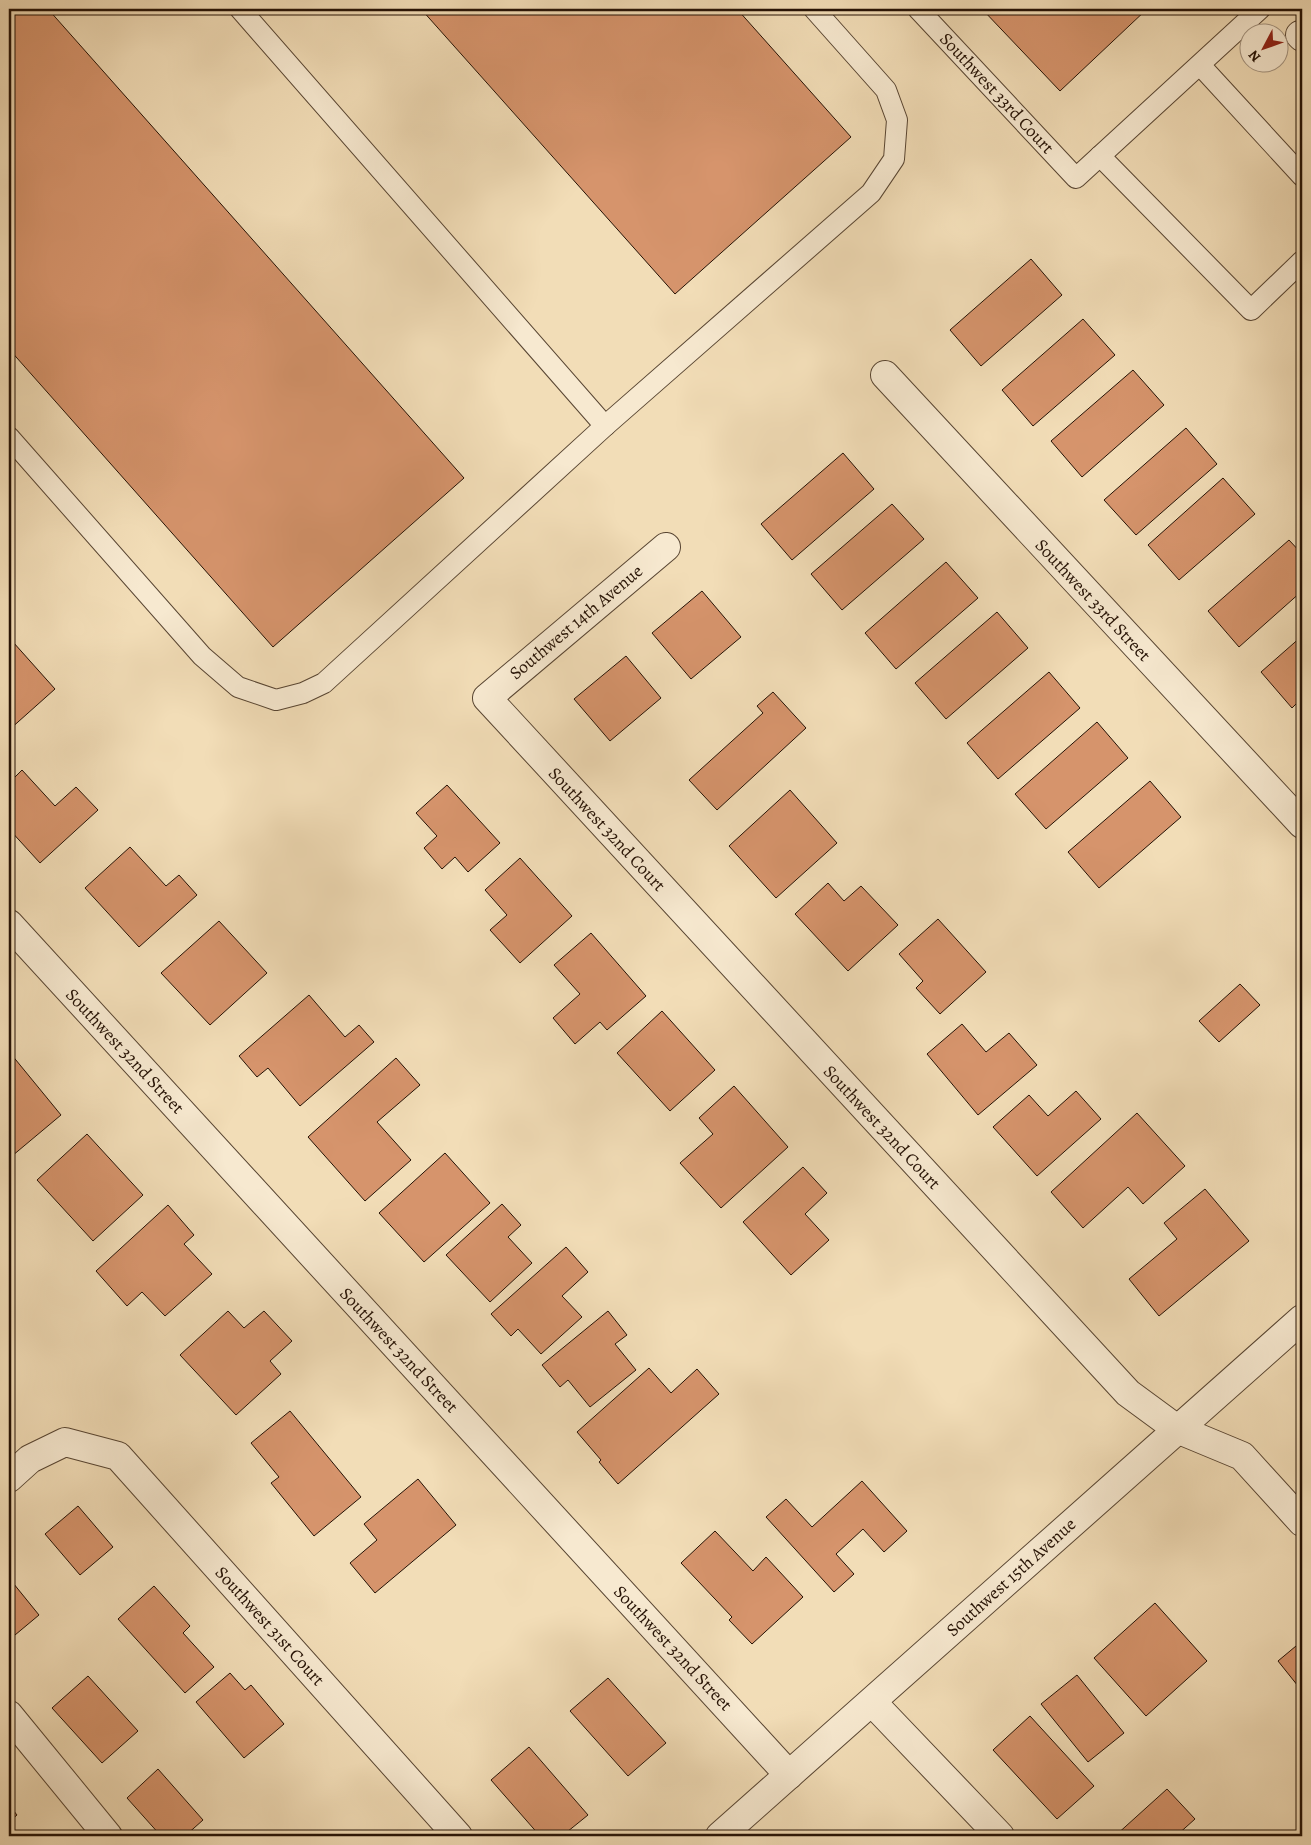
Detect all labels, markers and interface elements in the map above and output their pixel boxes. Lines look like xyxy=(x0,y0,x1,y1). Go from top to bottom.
north arrow xyxy=(1238,22,1288,72)
street label: Southwest 33rd Court xyxy=(934,27,1060,159)
text: N xyxy=(1244,46,1265,66)
street label: Southwest 33rd Street xyxy=(1030,533,1156,667)
street label: Southwest 14th Avenue xyxy=(504,559,648,685)
street label: Southwest 32nd Court xyxy=(543,762,671,896)
street label: Southwest 32nd Street xyxy=(60,983,190,1119)
street label: Southwest 32nd Court xyxy=(818,1060,946,1194)
street label: Southwest 32nd Street xyxy=(334,1282,464,1418)
street label: Southwest 15th Avenue xyxy=(941,1512,1081,1642)
street label: Southwest 31st Court xyxy=(210,1561,330,1691)
street label: Southwest 32nd Street xyxy=(608,1580,738,1716)

